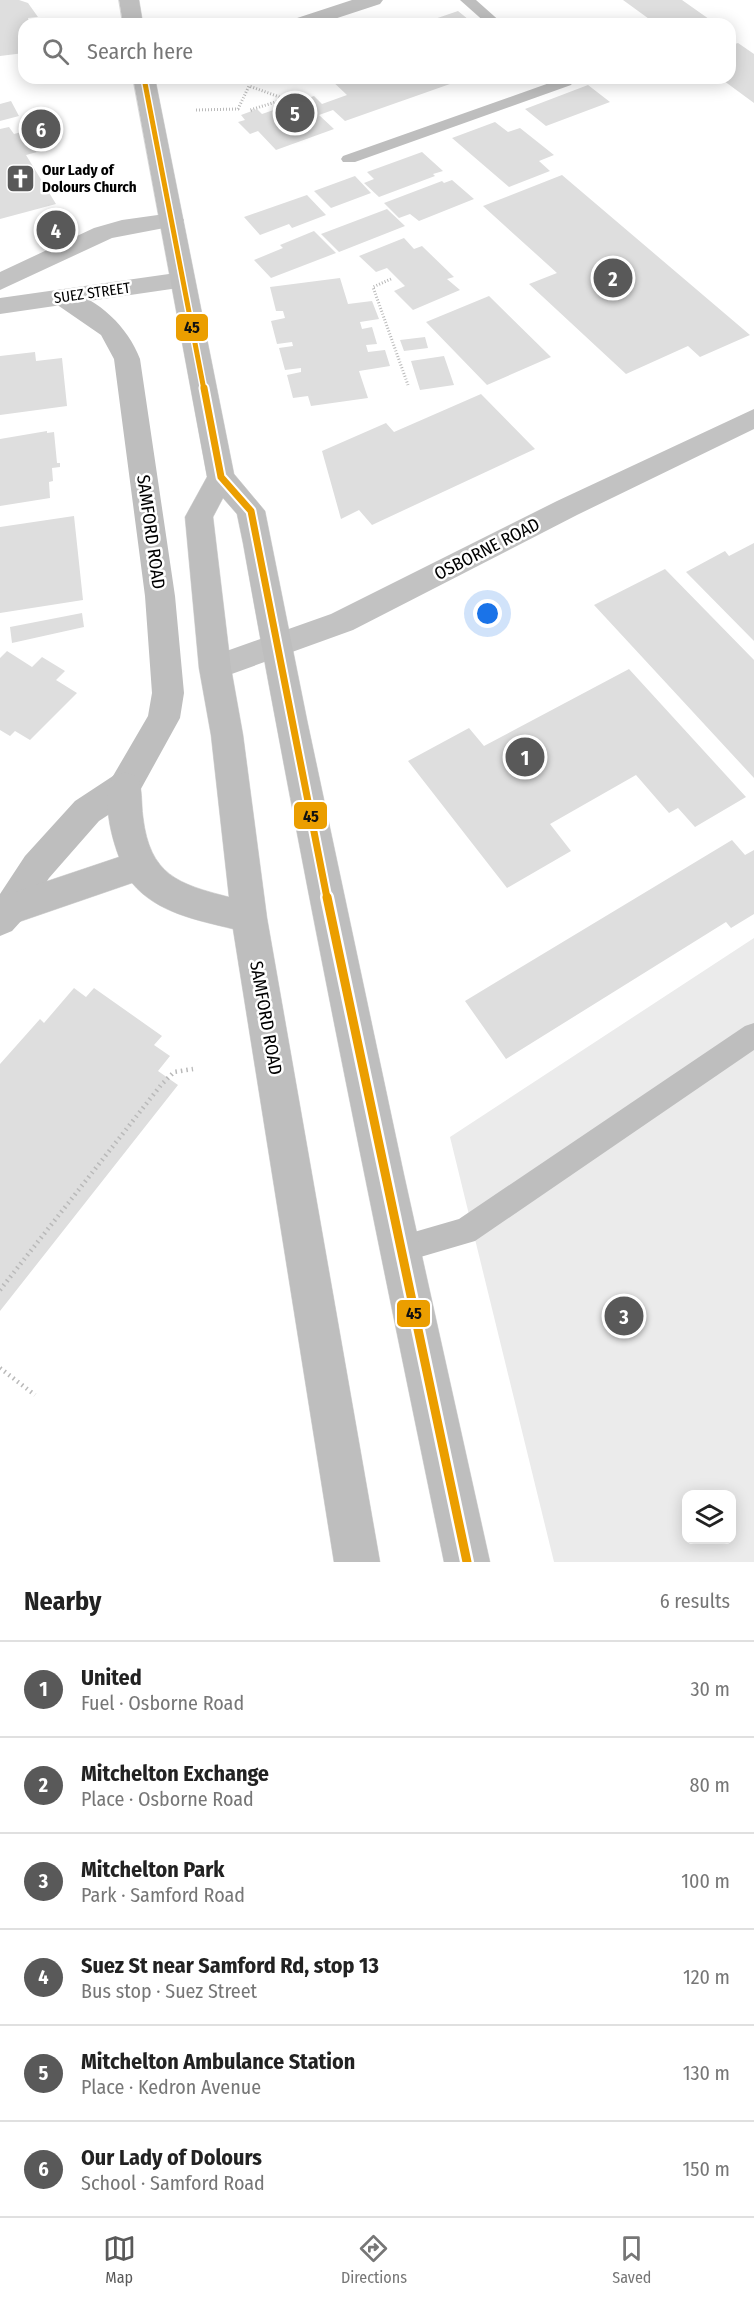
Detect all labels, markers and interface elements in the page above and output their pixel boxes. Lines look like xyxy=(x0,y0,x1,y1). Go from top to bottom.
search box xyxy=(18,18,736,84)
icon: search xyxy=(39,35,72,68)
text: Search here xyxy=(87,38,193,65)
pin: 5 xyxy=(276,90,314,136)
pin: 6 xyxy=(22,106,60,152)
place label: Our Lady of Dolours Church xyxy=(42,161,137,196)
church icon: Our Lady of Dolours Church xyxy=(5,163,37,195)
pin: 4 xyxy=(36,208,76,252)
pin: 2 xyxy=(594,256,632,300)
street label: SUEZ STREET xyxy=(53,279,131,307)
line badge: 45 xyxy=(175,313,209,342)
text: 45 xyxy=(184,318,200,337)
street label: SAMFORD ROAD xyxy=(132,473,170,591)
street label: OSBORNE ROAD xyxy=(431,513,543,585)
your location xyxy=(473,599,502,628)
pin: 1 xyxy=(506,734,544,780)
line badge: 45 xyxy=(293,801,328,830)
text: 45 xyxy=(303,807,319,826)
street label: SAMFORD ROAD xyxy=(245,959,287,1077)
pin: 3 xyxy=(604,1294,644,1338)
line badge: 45 xyxy=(396,1299,431,1328)
text: 45 xyxy=(406,1304,422,1323)
map controls xyxy=(682,1490,736,1544)
button: layers xyxy=(682,1490,736,1544)
text: Nearby xyxy=(24,1586,101,1617)
text: 6 results xyxy=(660,1589,730,1613)
text: United xyxy=(81,1664,142,1691)
text: 1 xyxy=(39,1677,48,1701)
text: 30 m xyxy=(690,1677,730,1701)
text: Fuel · Osborne Road xyxy=(81,1691,244,1715)
text: Mitchelton Exchange xyxy=(81,1760,269,1787)
text: 2 xyxy=(39,1773,48,1797)
text: 80 m xyxy=(690,1773,730,1797)
text: Place · Osborne Road xyxy=(81,1787,254,1811)
text: Mitchelton Park xyxy=(81,1856,225,1883)
text: 3 xyxy=(39,1869,48,1893)
text: 100 m xyxy=(681,1869,730,1893)
text: Park · Samford Road xyxy=(81,1883,245,1907)
text: Suez St near Samford Rd, stop 13 xyxy=(81,1952,379,1979)
text: 4 xyxy=(38,1965,49,1989)
text: 120 m xyxy=(683,1965,730,1989)
text: Bus stop · Suez Street xyxy=(81,1979,257,2003)
text: Mitchelton Ambulance Station xyxy=(81,2048,355,2075)
text: 5 xyxy=(39,2061,48,2085)
text: 130 m xyxy=(683,2061,730,2085)
text: Place · Kedron Avenue xyxy=(81,2075,261,2099)
text: Our Lady of Dolours xyxy=(81,2144,262,2171)
text: 6 xyxy=(38,2157,49,2181)
text: 150 m xyxy=(683,2157,730,2181)
text: School · Samford Road xyxy=(81,2171,265,2195)
tab: Map xyxy=(103,2232,136,2287)
tab: Directions xyxy=(341,2232,407,2287)
tab: Saved xyxy=(612,2232,651,2287)

